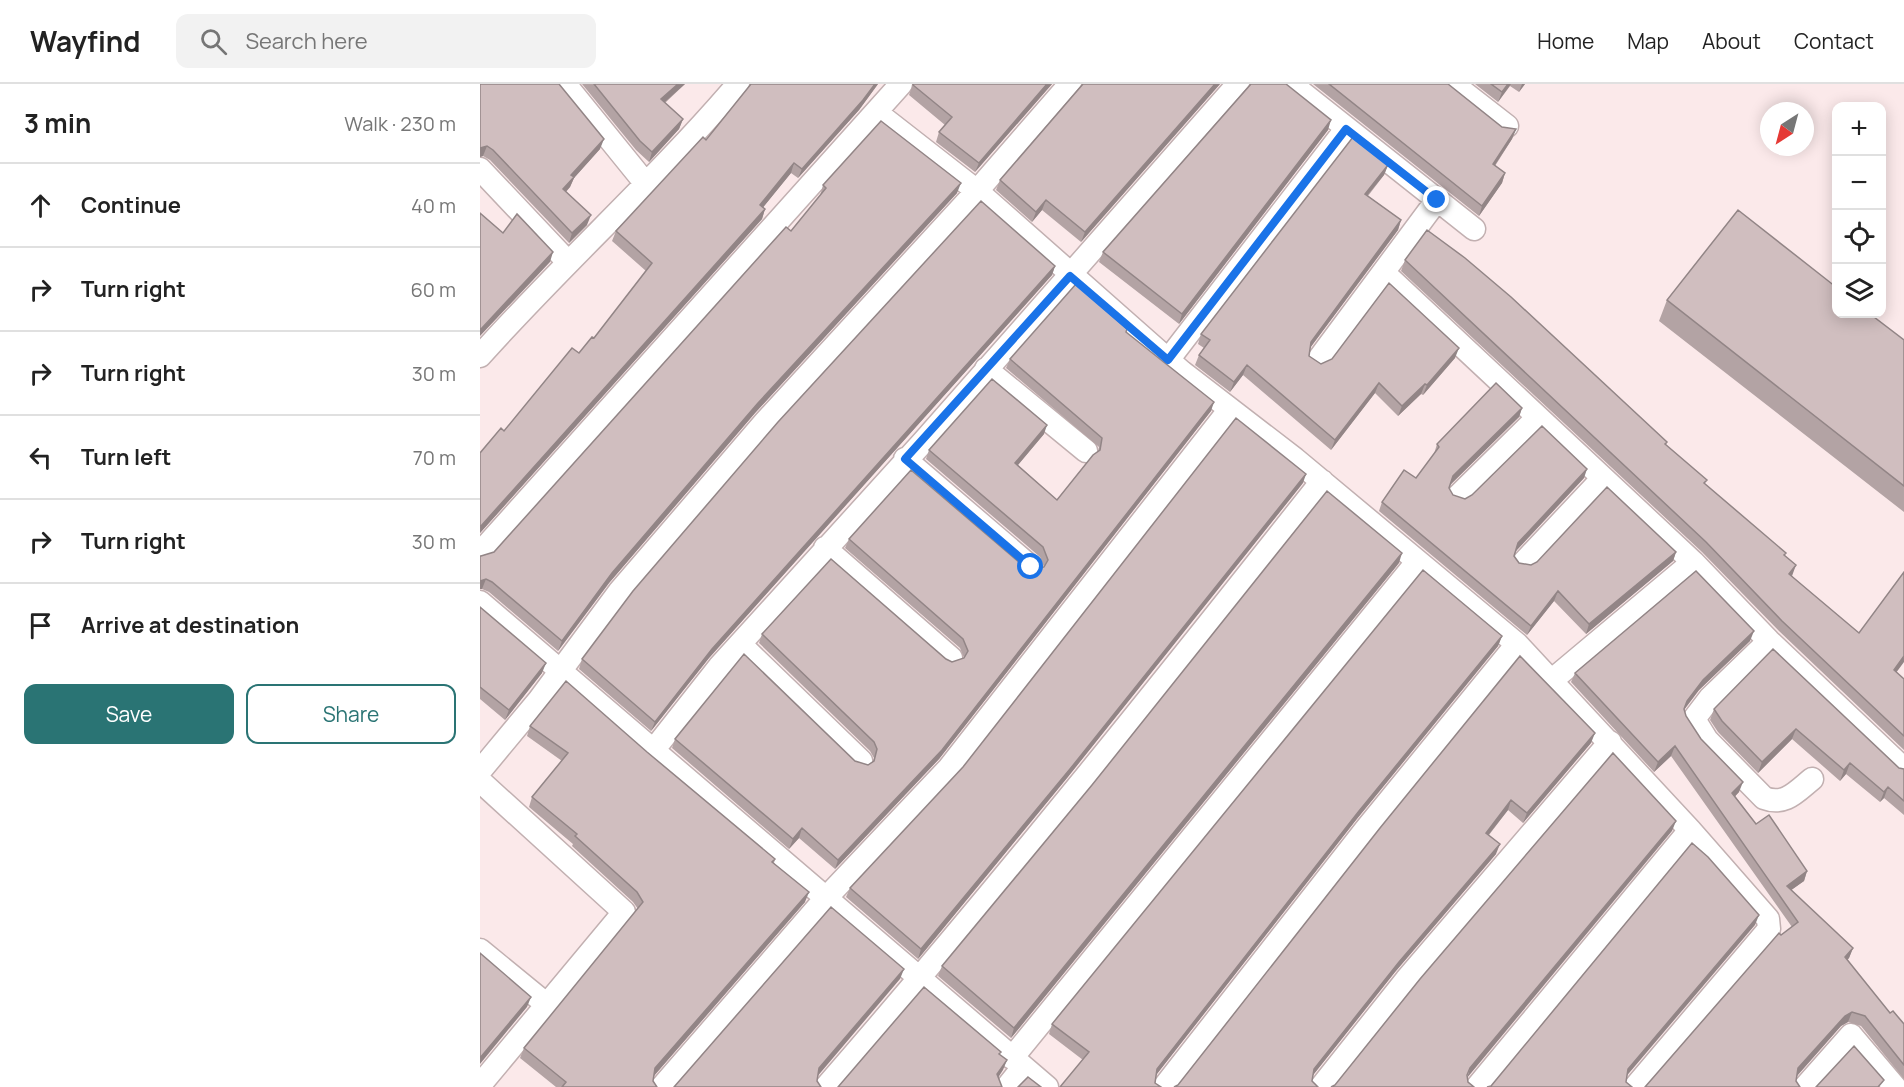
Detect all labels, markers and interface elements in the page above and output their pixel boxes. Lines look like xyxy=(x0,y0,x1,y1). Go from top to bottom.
search box xyxy=(176,14,596,68)
text: Wayfind xyxy=(30,22,140,60)
icon: search xyxy=(197,25,230,58)
text: Search here xyxy=(245,26,368,56)
text: Home xyxy=(1537,27,1594,55)
text: Map xyxy=(1627,27,1669,55)
text: About xyxy=(1702,27,1761,55)
text: Contact xyxy=(1794,27,1874,55)
north arrow xyxy=(1760,102,1814,156)
map controls xyxy=(1832,102,1886,318)
button: + xyxy=(1832,102,1886,156)
text: 3 min xyxy=(24,105,91,141)
text: Walk · 230 m xyxy=(344,110,456,137)
button: − xyxy=(1832,156,1886,210)
route end xyxy=(1423,186,1449,212)
icon: ahead xyxy=(24,189,57,222)
text: Continue xyxy=(81,190,181,220)
text: 40 m xyxy=(411,192,456,219)
button: locate xyxy=(1832,210,1886,264)
button: layers xyxy=(1832,264,1886,318)
icon: right xyxy=(24,273,57,306)
text: Turn right xyxy=(81,274,186,304)
text: 60 m xyxy=(410,276,456,303)
icon: right xyxy=(24,357,57,390)
text: Turn right xyxy=(81,358,186,388)
text: 30 m xyxy=(412,360,456,387)
icon: left xyxy=(24,441,57,474)
text: Turn left xyxy=(81,442,171,472)
text: 70 m xyxy=(413,444,456,471)
icon: right xyxy=(24,525,57,558)
text: Turn right xyxy=(81,526,186,556)
text: 30 m xyxy=(412,528,456,555)
route start xyxy=(1017,553,1043,579)
icon: arrive xyxy=(24,609,57,642)
text: Arrive at destination xyxy=(81,610,299,640)
button: Save xyxy=(24,684,234,744)
button: Share xyxy=(246,684,456,744)

